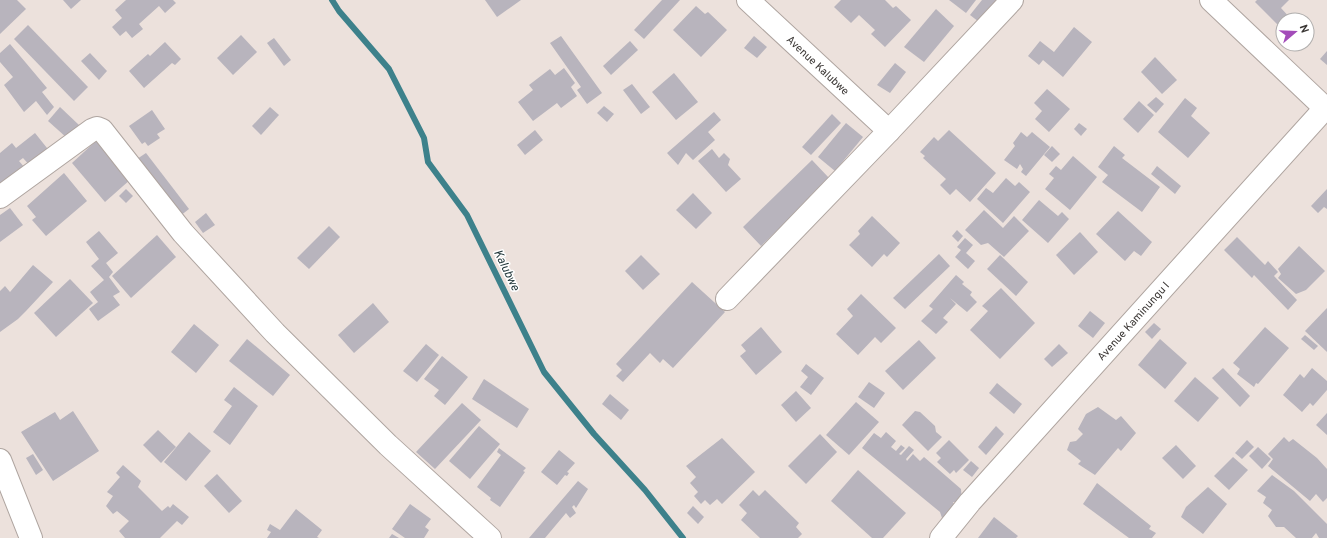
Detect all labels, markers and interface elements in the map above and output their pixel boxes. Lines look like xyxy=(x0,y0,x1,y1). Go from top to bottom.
north arrow xyxy=(1275,12,1315,52)
text: N xyxy=(1296,23,1311,35)
street label: Avenue Kalubwe xyxy=(783,33,852,99)
water label: Kalubwe xyxy=(489,247,523,294)
street label: Avenue Kaminungu I xyxy=(1095,279,1173,364)

